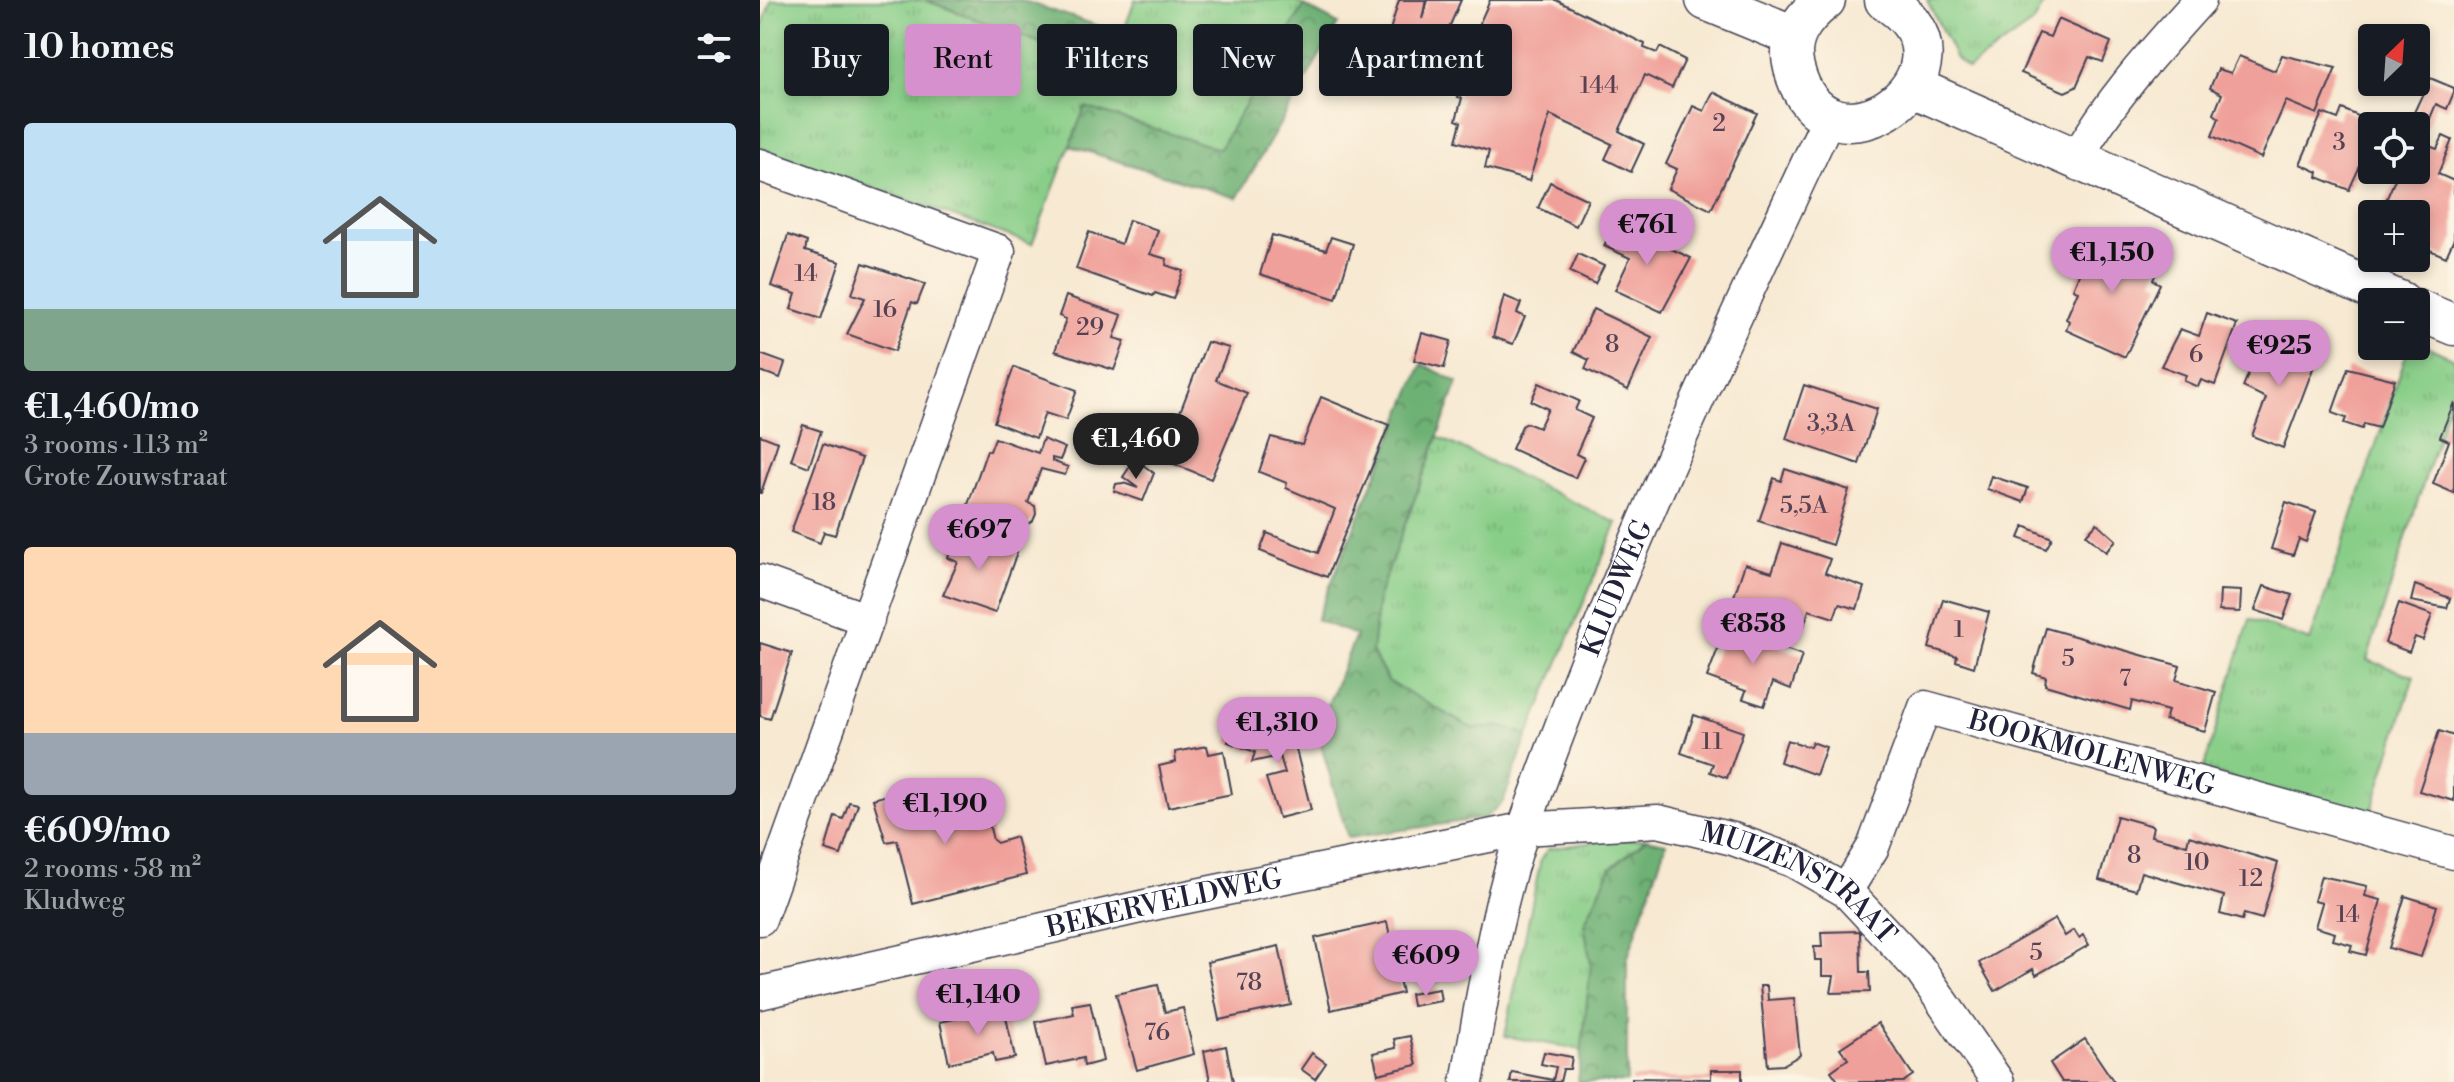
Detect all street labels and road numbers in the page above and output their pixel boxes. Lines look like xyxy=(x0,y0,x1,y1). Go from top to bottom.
street label: KLUDWEG xyxy=(1573,514,1660,661)
street label: BOOKMOLENWEG xyxy=(1964,702,2219,804)
street label: MUIZENSTRAAT xyxy=(1697,814,1904,951)
street label: BEKERVELDWEG xyxy=(1042,861,1286,946)

